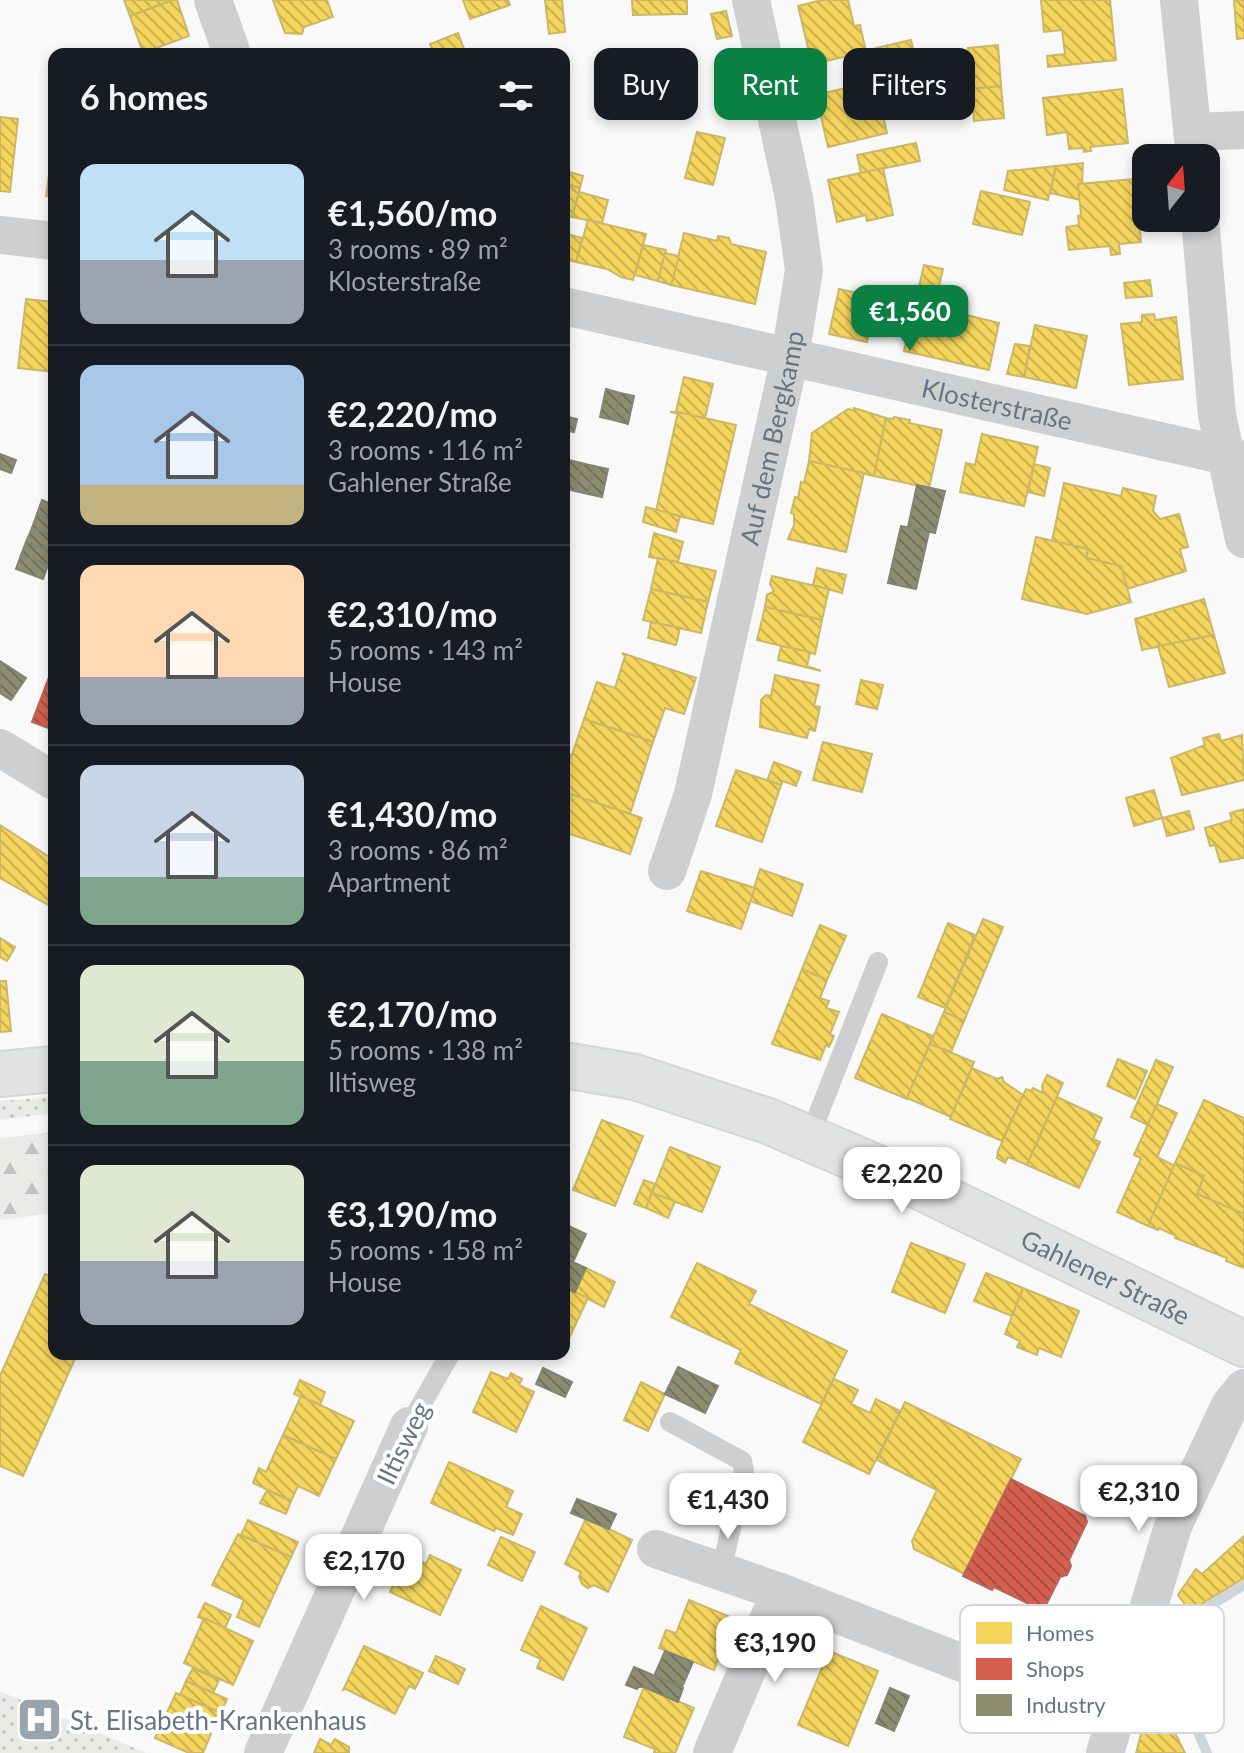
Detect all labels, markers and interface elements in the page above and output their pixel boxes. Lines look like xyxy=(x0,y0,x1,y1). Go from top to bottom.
chip: Buy xyxy=(594,48,698,120)
chip: Rent xyxy=(714,48,827,120)
chip: Filters xyxy=(843,48,975,120)
icon: filters xyxy=(494,74,538,118)
text: 6 homes xyxy=(80,76,208,117)
north arrow xyxy=(1132,144,1220,232)
map controls xyxy=(1132,144,1220,232)
text: €1,560/mo xyxy=(328,192,497,233)
icon: home xyxy=(144,196,240,292)
text: 3 rooms · 89 m² xyxy=(328,233,508,265)
text: Klosterstraße xyxy=(328,265,481,297)
pin: €1,560 xyxy=(845,285,975,353)
text: €1,560 xyxy=(869,295,951,327)
street label: Auf dem Bergkamp xyxy=(733,328,810,548)
street label: Klosterstraße xyxy=(919,372,1075,437)
text: €2,220/mo xyxy=(328,393,497,434)
icon: home xyxy=(144,397,240,493)
text: 3 rooms · 116 m² xyxy=(328,434,523,466)
text: Gahlener Straße xyxy=(328,466,512,498)
text: €2,310/mo xyxy=(328,593,497,634)
icon: home xyxy=(144,597,240,693)
text: 5 rooms · 143 m² xyxy=(328,634,523,666)
text: House xyxy=(328,666,402,698)
text: €1,430/mo xyxy=(328,793,497,834)
icon: home xyxy=(144,797,240,893)
text: 3 rooms · 86 m² xyxy=(328,834,508,866)
text: Apartment xyxy=(328,866,451,898)
text: €2,170/mo xyxy=(328,993,497,1034)
icon: home xyxy=(144,997,240,1093)
text: 5 rooms · 138 m² xyxy=(328,1034,523,1066)
text: Iltisweg xyxy=(328,1066,416,1098)
pin: €2,220 xyxy=(837,1147,967,1215)
text: €2,220 xyxy=(861,1157,943,1189)
text: €3,190/mo xyxy=(328,1193,497,1234)
icon: home xyxy=(144,1197,240,1293)
street label: Gahlener Straße xyxy=(1016,1222,1195,1331)
text: 5 rooms · 158 m² xyxy=(328,1234,523,1266)
text: House xyxy=(328,1266,402,1298)
street label: Iltisweg xyxy=(369,1396,437,1490)
pin: €2,310 xyxy=(1074,1465,1204,1533)
pin: €1,430 xyxy=(663,1473,793,1541)
text: €2,310 xyxy=(1098,1475,1180,1507)
text: €1,430 xyxy=(687,1483,769,1515)
pin: €2,170 xyxy=(299,1534,429,1602)
text: €2,170 xyxy=(323,1544,405,1576)
legend xyxy=(960,1605,1224,1733)
pin: €3,190 xyxy=(710,1616,840,1684)
text: Homes xyxy=(1026,1619,1094,1646)
text: €3,190 xyxy=(734,1626,816,1658)
text: Shops xyxy=(1026,1655,1084,1682)
text: Industry xyxy=(1026,1691,1106,1718)
hospital icon: St. Elisabeth-Krankenhaus xyxy=(15,1696,63,1744)
place label: St. Elisabeth-Krankenhaus xyxy=(70,1704,367,1736)

